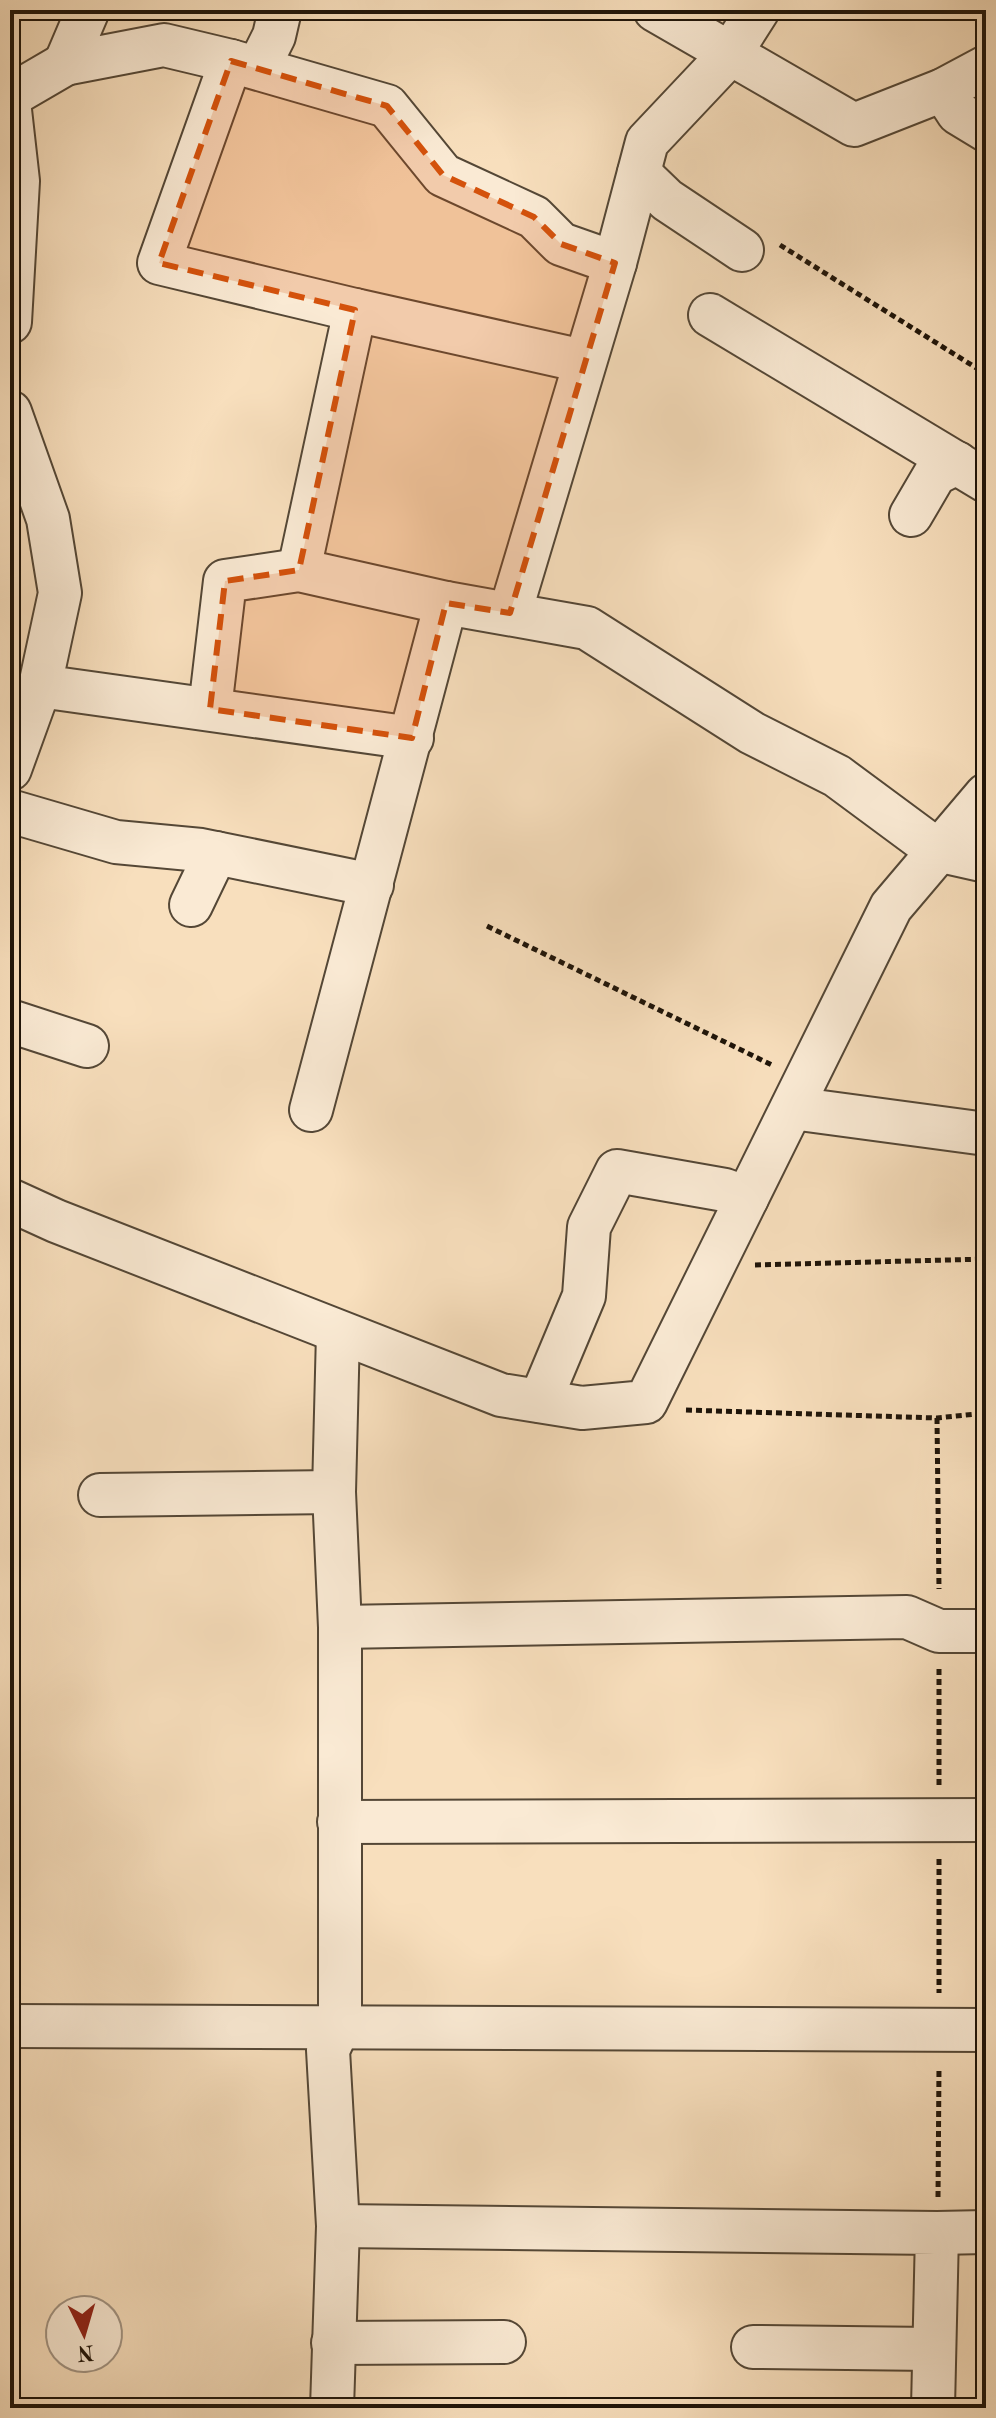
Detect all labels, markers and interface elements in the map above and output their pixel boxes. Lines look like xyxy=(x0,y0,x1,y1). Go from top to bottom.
north arrow xyxy=(44,2294,124,2374)
text: N xyxy=(76,2340,95,2364)

